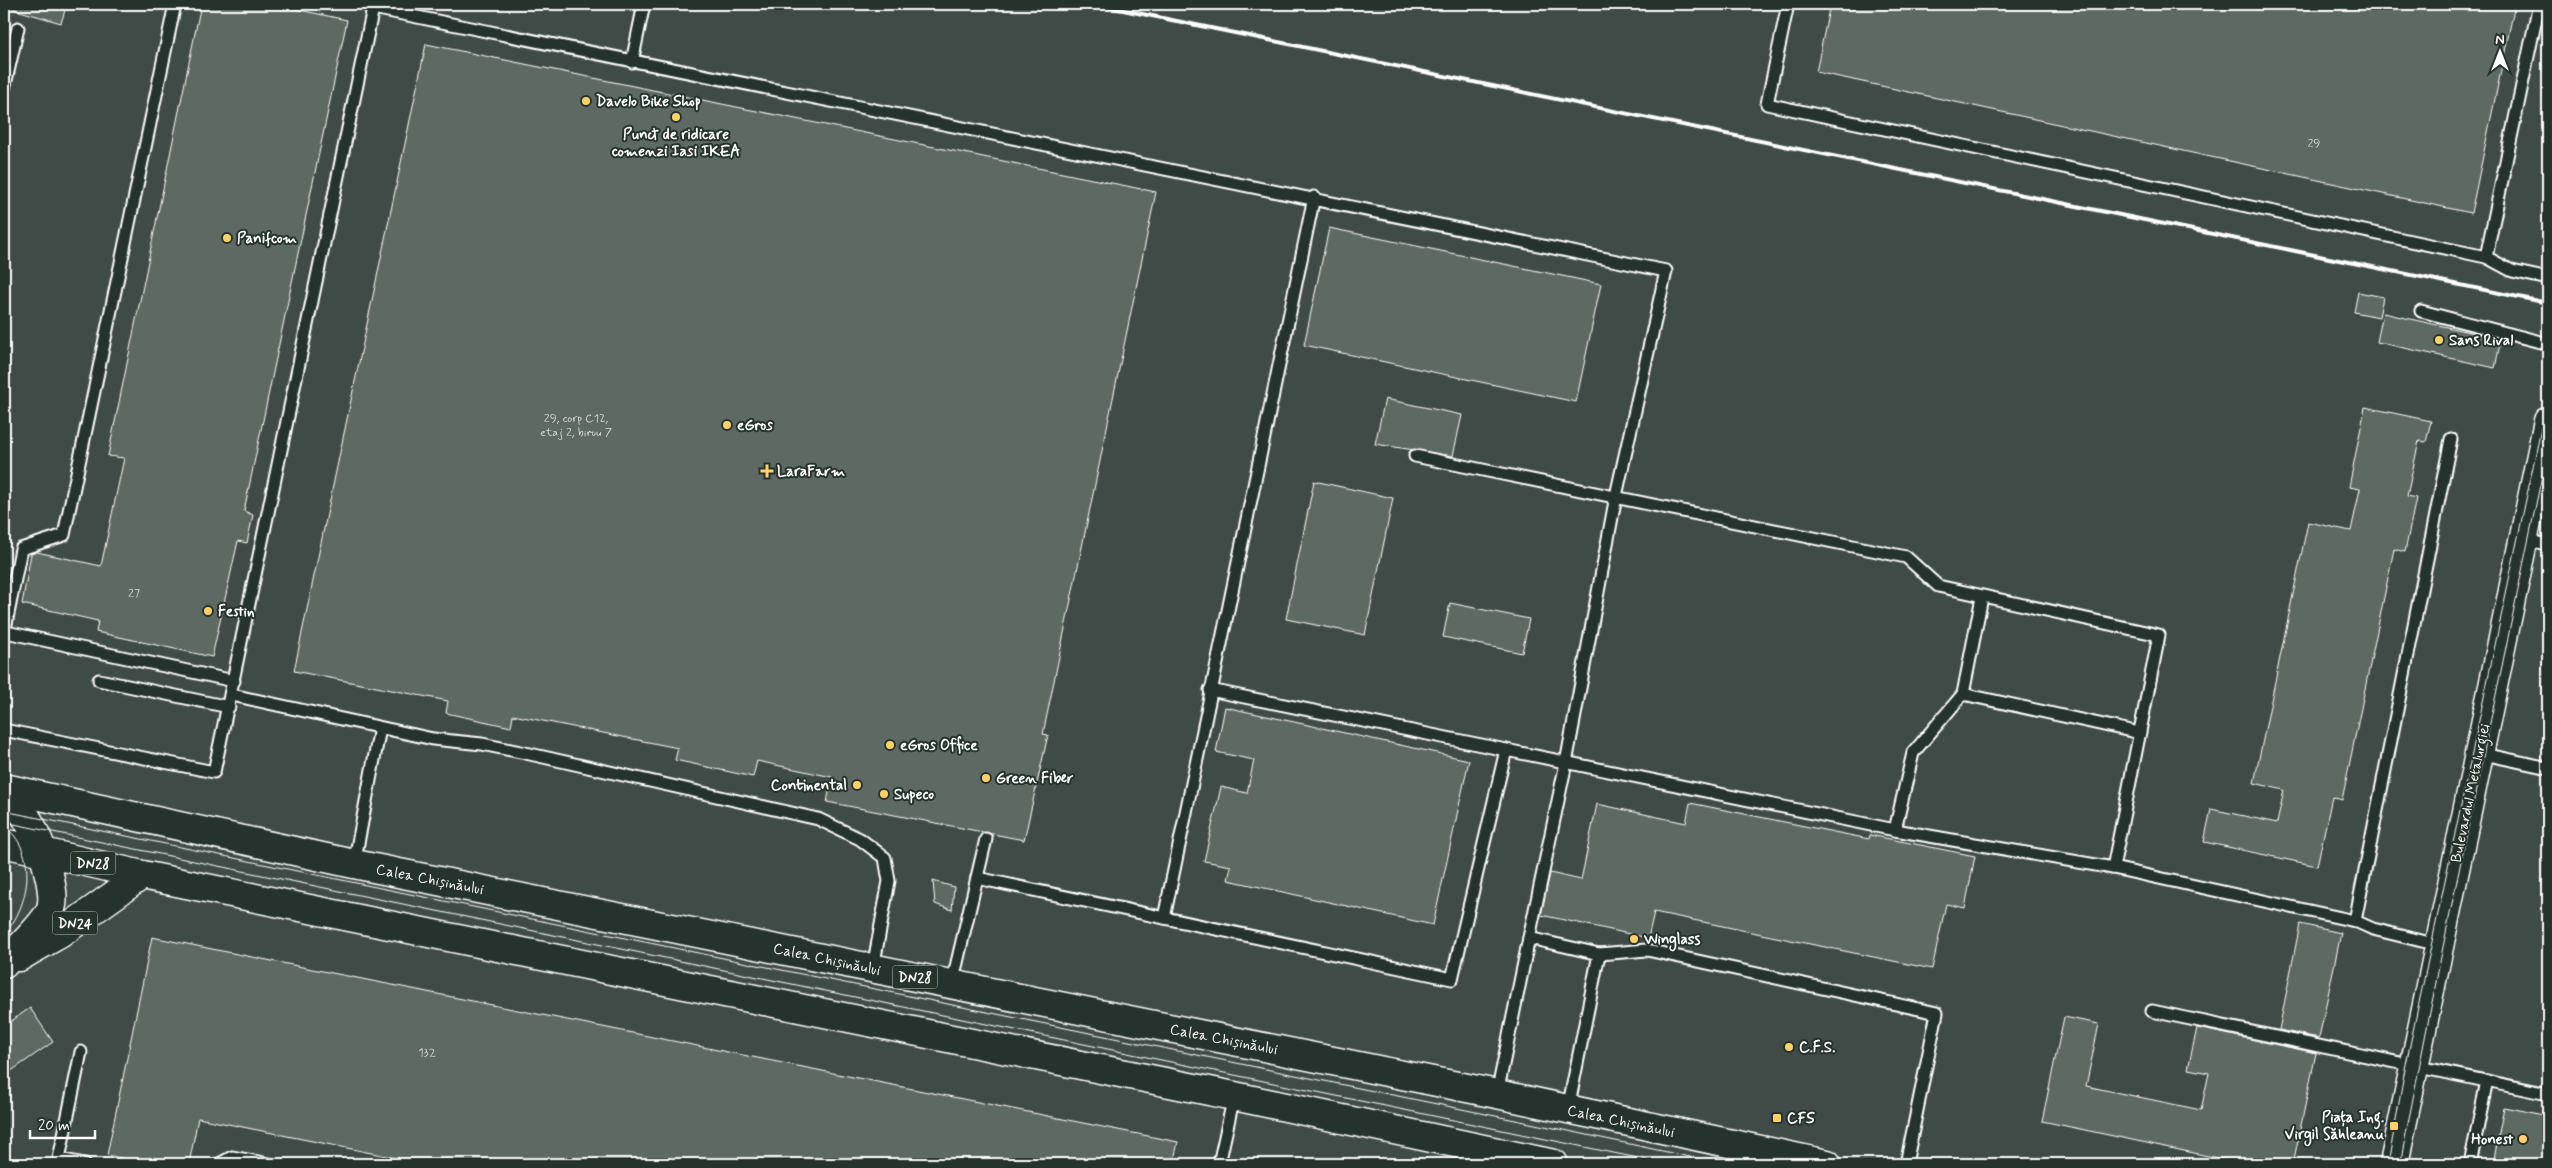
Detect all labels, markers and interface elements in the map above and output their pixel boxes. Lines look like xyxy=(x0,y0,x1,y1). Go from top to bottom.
north arrow xyxy=(2474,28,2524,78)
text: N xyxy=(2495,31,2505,49)
place label: Davelo Bike Shop xyxy=(596,92,701,112)
marker: Davelo Bike Shop xyxy=(580,95,592,107)
marker: Punct de ridicare comenzi Iasi IKEA xyxy=(670,111,682,123)
place label: Punct de ridicare comenzi Iasi IKEA xyxy=(612,125,741,162)
house number: 29 xyxy=(2307,136,2321,152)
place label: Panifcom xyxy=(237,229,297,249)
marker: Panifcom xyxy=(221,232,233,244)
place label: Sans Rival xyxy=(2449,331,2513,351)
marker: Sans Rival xyxy=(2433,334,2445,346)
house number: 29, corp C12, etaj 2, birou 7 xyxy=(540,411,612,441)
place label: eGros xyxy=(737,416,773,436)
marker: eGros xyxy=(721,419,733,431)
place label: LaraFarm xyxy=(777,462,845,482)
marker: LaraFarm xyxy=(761,465,773,477)
house number: 27 xyxy=(128,586,140,602)
place label: Festin xyxy=(218,602,255,622)
marker: Festin xyxy=(202,605,214,617)
street label: Bulevardul Metalurgiei xyxy=(2447,722,2496,865)
place label: eGros Office xyxy=(900,735,978,756)
marker: eGros Office xyxy=(884,739,896,751)
place label: Green Fiber xyxy=(996,769,1074,789)
marker: Green Fiber xyxy=(980,772,992,784)
place label: Continental xyxy=(771,776,847,796)
marker: Continental xyxy=(851,779,863,791)
place label: Supeco xyxy=(894,785,934,805)
marker: Supeco xyxy=(878,788,890,800)
road number: DN28 xyxy=(70,851,116,874)
street label: Calea Chișinăului xyxy=(374,860,485,900)
road number: DN24 xyxy=(52,911,98,934)
place label: Winglass xyxy=(1643,930,1700,952)
marker: Winglass xyxy=(1628,933,1640,945)
street label: Calea Chișinăului xyxy=(771,939,882,981)
road number: DN28 xyxy=(892,966,938,989)
street label: Calea Chișinăului xyxy=(1168,1020,1279,1060)
place label: C.F.S. xyxy=(1799,1038,1835,1058)
marker: C.F.S. xyxy=(1783,1041,1795,1053)
house number: 132 xyxy=(418,1045,436,1061)
street label: Calea Chișinăului xyxy=(1565,1101,1676,1143)
scale bar xyxy=(30,1108,95,1140)
place label: Piața Ing. Virgil Săhleanu xyxy=(2285,1108,2384,1147)
place label: CFS xyxy=(1787,1109,1815,1129)
marker: CFS xyxy=(1771,1112,1783,1124)
text: 20 m xyxy=(38,1116,70,1136)
marker: Piața Ing. Virgil Săhleanu xyxy=(2388,1120,2400,1132)
place label: Honest xyxy=(2471,1130,2514,1150)
marker: Honest xyxy=(2517,1133,2529,1145)

